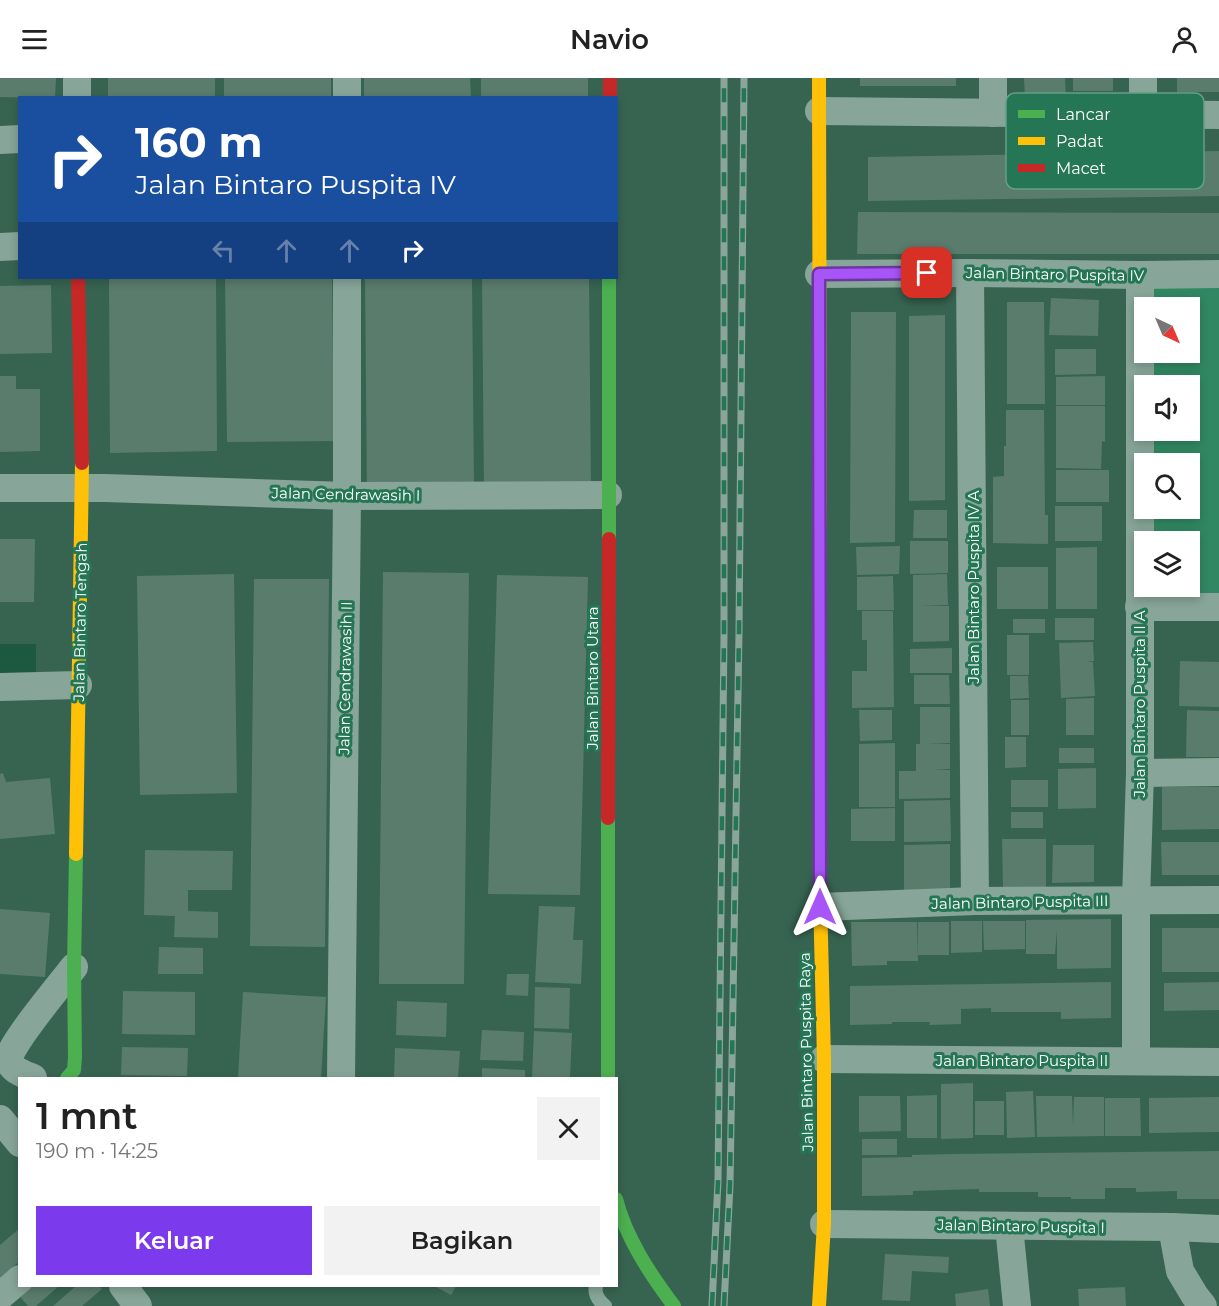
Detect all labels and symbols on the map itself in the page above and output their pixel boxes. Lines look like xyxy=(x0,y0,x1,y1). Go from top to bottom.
legend xyxy=(1006,93,1204,189)
text: Lancar xyxy=(1056,105,1111,124)
text: Padat xyxy=(1056,132,1104,151)
text: Macet xyxy=(1056,159,1106,178)
pin xyxy=(901,247,952,298)
street label: Jalan Bintaro Puspita IV xyxy=(965,263,1145,285)
north arrow xyxy=(1134,297,1200,363)
street label: Jalan Cendrawasih I xyxy=(270,483,421,505)
street label: Jalan Bintaro Puspita IV A xyxy=(964,490,983,684)
street label: Jalan Bintaro Tengah xyxy=(69,542,91,703)
street label: Jalan Cendrawasih II xyxy=(334,601,356,756)
street label: Jalan Bintaro Utara xyxy=(583,606,602,751)
street label: Jalan Bintaro Puspita II A xyxy=(1130,610,1149,799)
position arrow xyxy=(788,875,852,939)
street label: Jalan Bintaro Puspita III xyxy=(930,891,1109,913)
street label: Jalan Bintaro Puspita Raya xyxy=(795,952,817,1153)
street label: Jalan Bintaro Puspita II xyxy=(935,1051,1108,1070)
street label: Jalan Bintaro Puspita I xyxy=(936,1215,1105,1237)

